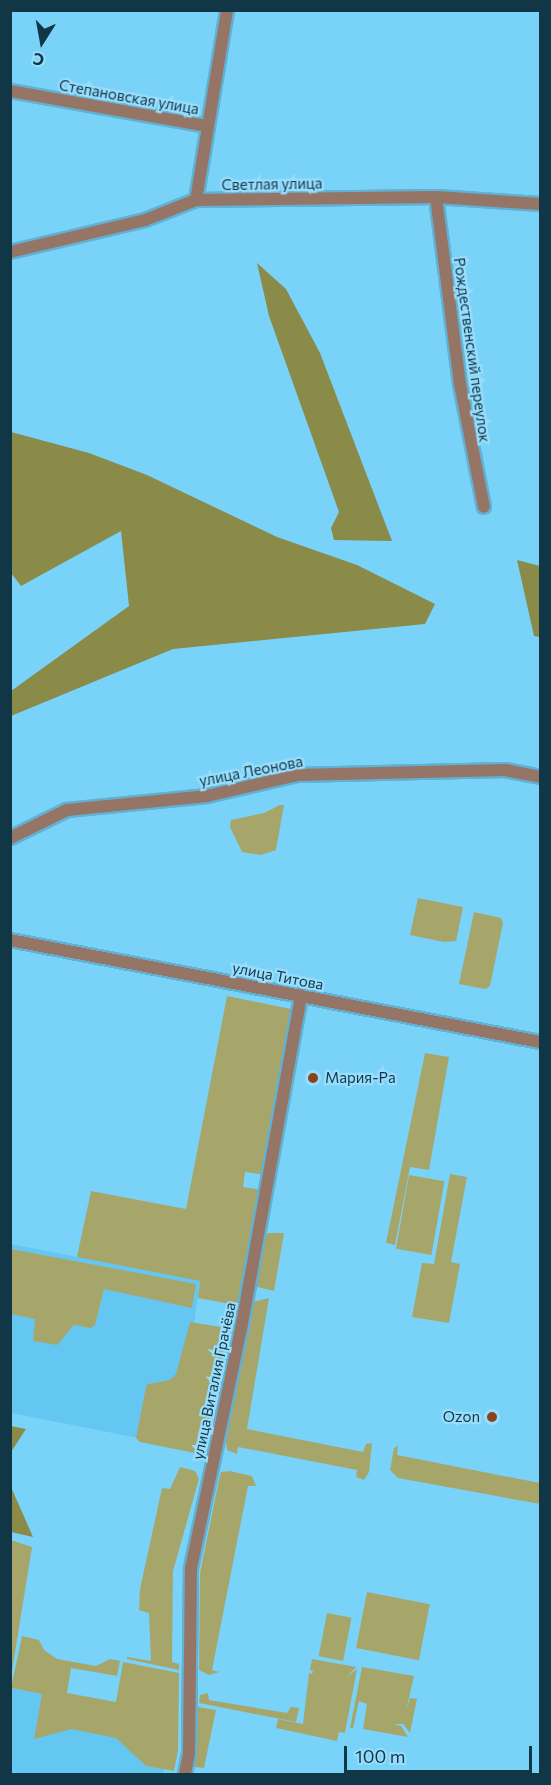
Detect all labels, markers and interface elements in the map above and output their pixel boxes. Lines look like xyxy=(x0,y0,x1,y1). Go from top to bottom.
north arrow xyxy=(12,12,72,72)
text: С xyxy=(31,50,46,71)
street label: Степановская улица xyxy=(58,76,200,118)
street label: Светлая улица xyxy=(221,174,323,194)
street label: Рождественский переулок xyxy=(450,256,494,444)
street label: улица Леонова xyxy=(198,752,304,790)
street label: улица Титова xyxy=(231,958,325,994)
place label: Мария-Ра xyxy=(325,1069,396,1087)
marker: Мария-Ра xyxy=(306,1071,320,1085)
street label: улица Виталия Грачёва xyxy=(189,1301,239,1461)
place label: Ozon xyxy=(443,1408,480,1426)
marker: Ozon xyxy=(485,1410,499,1424)
scale bar xyxy=(347,1734,534,1772)
text: 100 m xyxy=(355,1745,405,1767)

